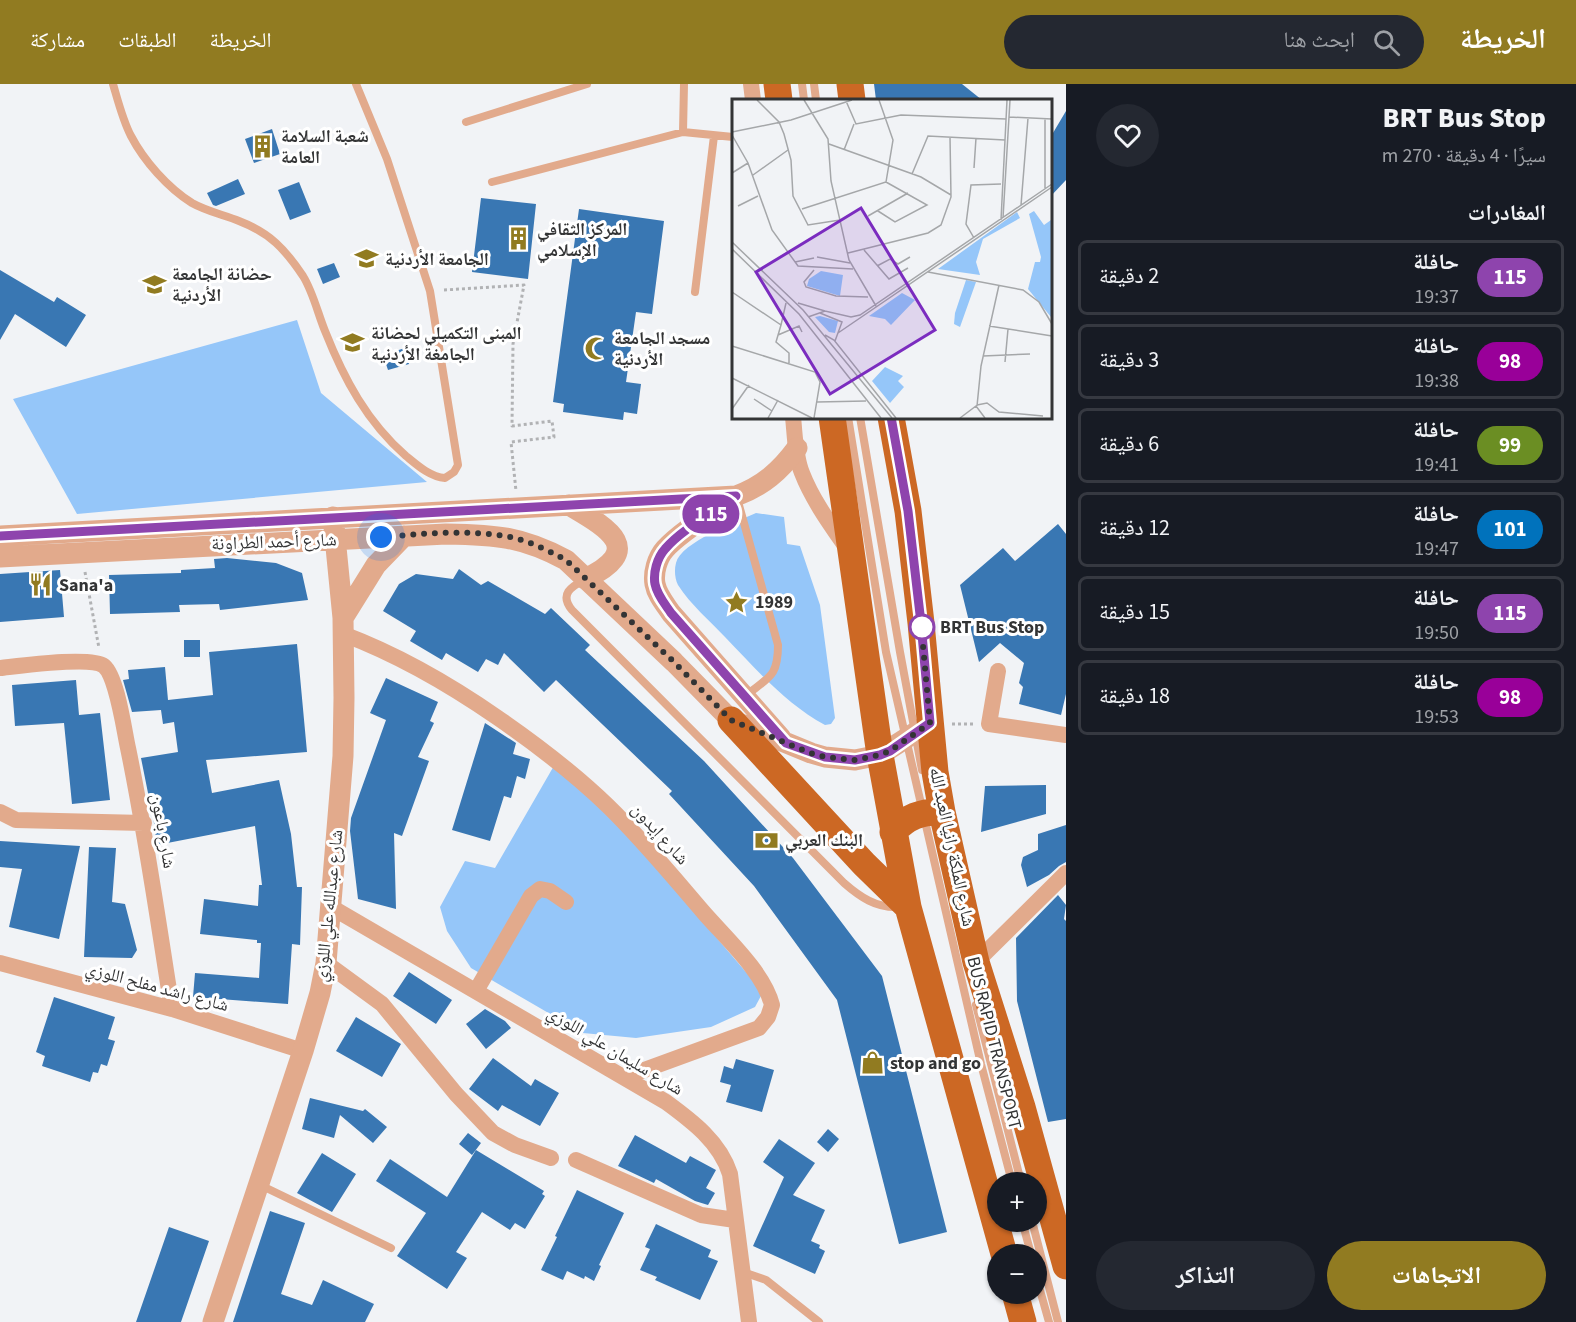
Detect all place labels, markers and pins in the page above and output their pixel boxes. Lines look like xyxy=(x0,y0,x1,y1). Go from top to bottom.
place label: شعبة السلامة العامة xyxy=(281,124,369,170)
building icon: شعبة السلامة العامة xyxy=(250,133,276,159)
place label: المركز الثقافي الإسلامي xyxy=(537,217,627,264)
building icon: المركز الثقافي الإسلامي xyxy=(506,226,532,252)
school or university icon: الجامعة الأردنية xyxy=(354,246,380,272)
place label: الجامعة الأردنية xyxy=(385,247,489,272)
place label: حضانة الجامعة الأردنية xyxy=(172,262,272,308)
school or university icon: حضانة الجامعة الأردنية xyxy=(141,271,167,297)
place label: المبنى التكميلي لحضانة الجامغة الأردنية xyxy=(371,321,522,367)
place label: مسجد الجامعة الأردنية xyxy=(614,326,710,372)
school or university icon: المبنى التكميلي لحضانة الجامغة الأردنية xyxy=(340,330,366,356)
mosque icon: مسجد الجامعة الأردنية xyxy=(583,335,609,361)
restaurant icon: Sana'a xyxy=(28,572,54,598)
place label: Sana'a xyxy=(59,573,113,598)
place icon: 1989 xyxy=(724,589,750,615)
place label: 1989 xyxy=(755,590,793,615)
marker: BRT Bus Stop xyxy=(909,614,935,640)
place label: BRT Bus Stop xyxy=(940,615,1044,640)
bank icon: البنك العربي xyxy=(754,827,780,853)
place label: البنك العربي xyxy=(785,828,863,854)
shop icon: stop and go xyxy=(859,1050,885,1076)
place label: stop and go xyxy=(890,1051,981,1076)

